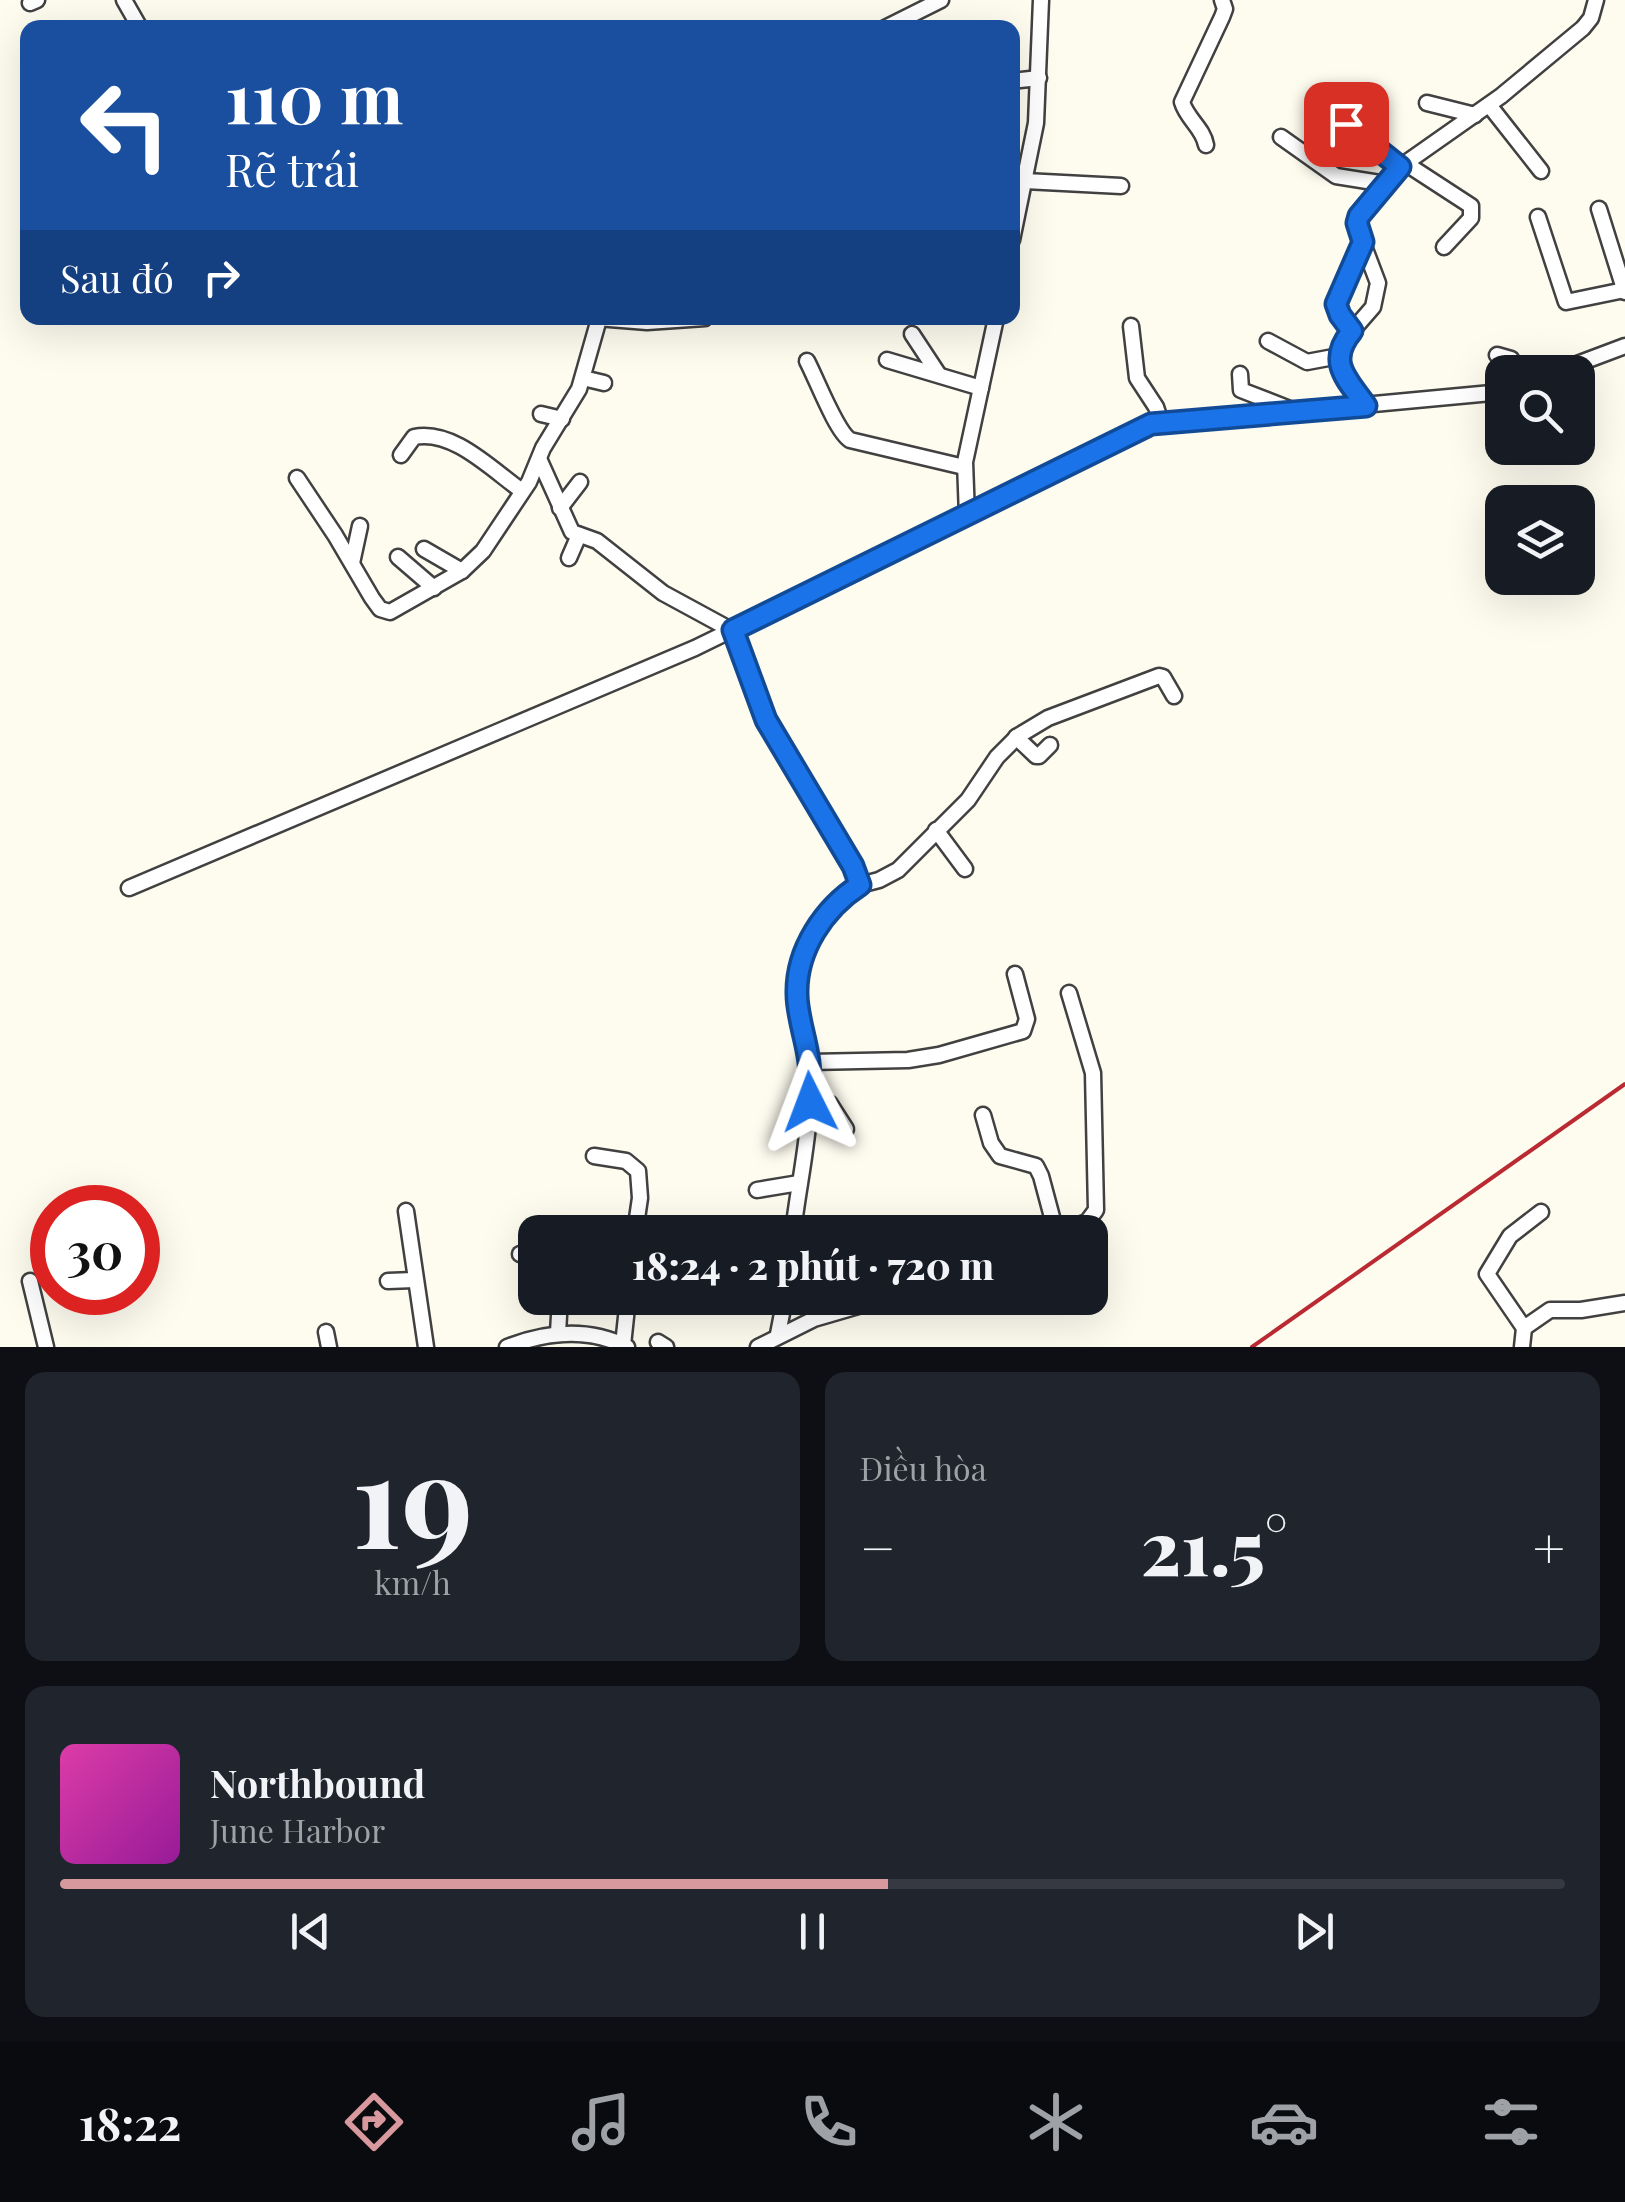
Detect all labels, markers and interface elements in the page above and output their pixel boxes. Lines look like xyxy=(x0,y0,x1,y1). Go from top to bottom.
text: 110 m xyxy=(225,48,403,142)
icon: left xyxy=(60,60,190,190)
pin xyxy=(1304,82,1389,167)
icon: arrive xyxy=(1319,97,1374,152)
text: Rẽ trái xyxy=(225,138,359,198)
icon: right xyxy=(194,250,249,305)
text: Sau đó xyxy=(60,252,174,303)
map controls xyxy=(1485,355,1595,595)
button: search xyxy=(1485,355,1595,465)
button: layers xyxy=(1485,485,1595,595)
position arrow xyxy=(758,1050,862,1154)
speed limit sign: 30 xyxy=(30,1185,160,1315)
text: 18:24 · 2 phút · 720 m xyxy=(632,1239,994,1290)
text: 19 xyxy=(352,1408,473,1582)
text: Điều hòa xyxy=(860,1446,987,1489)
text: 21.5° xyxy=(1141,1495,1288,1595)
text: − xyxy=(860,1509,896,1583)
text: + xyxy=(1533,1509,1565,1583)
text: km/h xyxy=(374,1560,451,1603)
text: Northbound xyxy=(210,1757,425,1808)
text: June Harbor xyxy=(210,1808,385,1851)
icon: previous xyxy=(283,1904,338,1959)
icon: pause xyxy=(785,1904,840,1959)
icon: next xyxy=(1287,1904,1342,1959)
icon: directions xyxy=(339,2087,409,2157)
icon: music xyxy=(566,2087,636,2157)
icon: phone xyxy=(794,2087,864,2157)
icon: climate xyxy=(1021,2087,1091,2157)
icon: car xyxy=(1249,2087,1319,2157)
icon: filters xyxy=(1476,2087,1546,2157)
text: 18:22 xyxy=(79,2092,181,2152)

